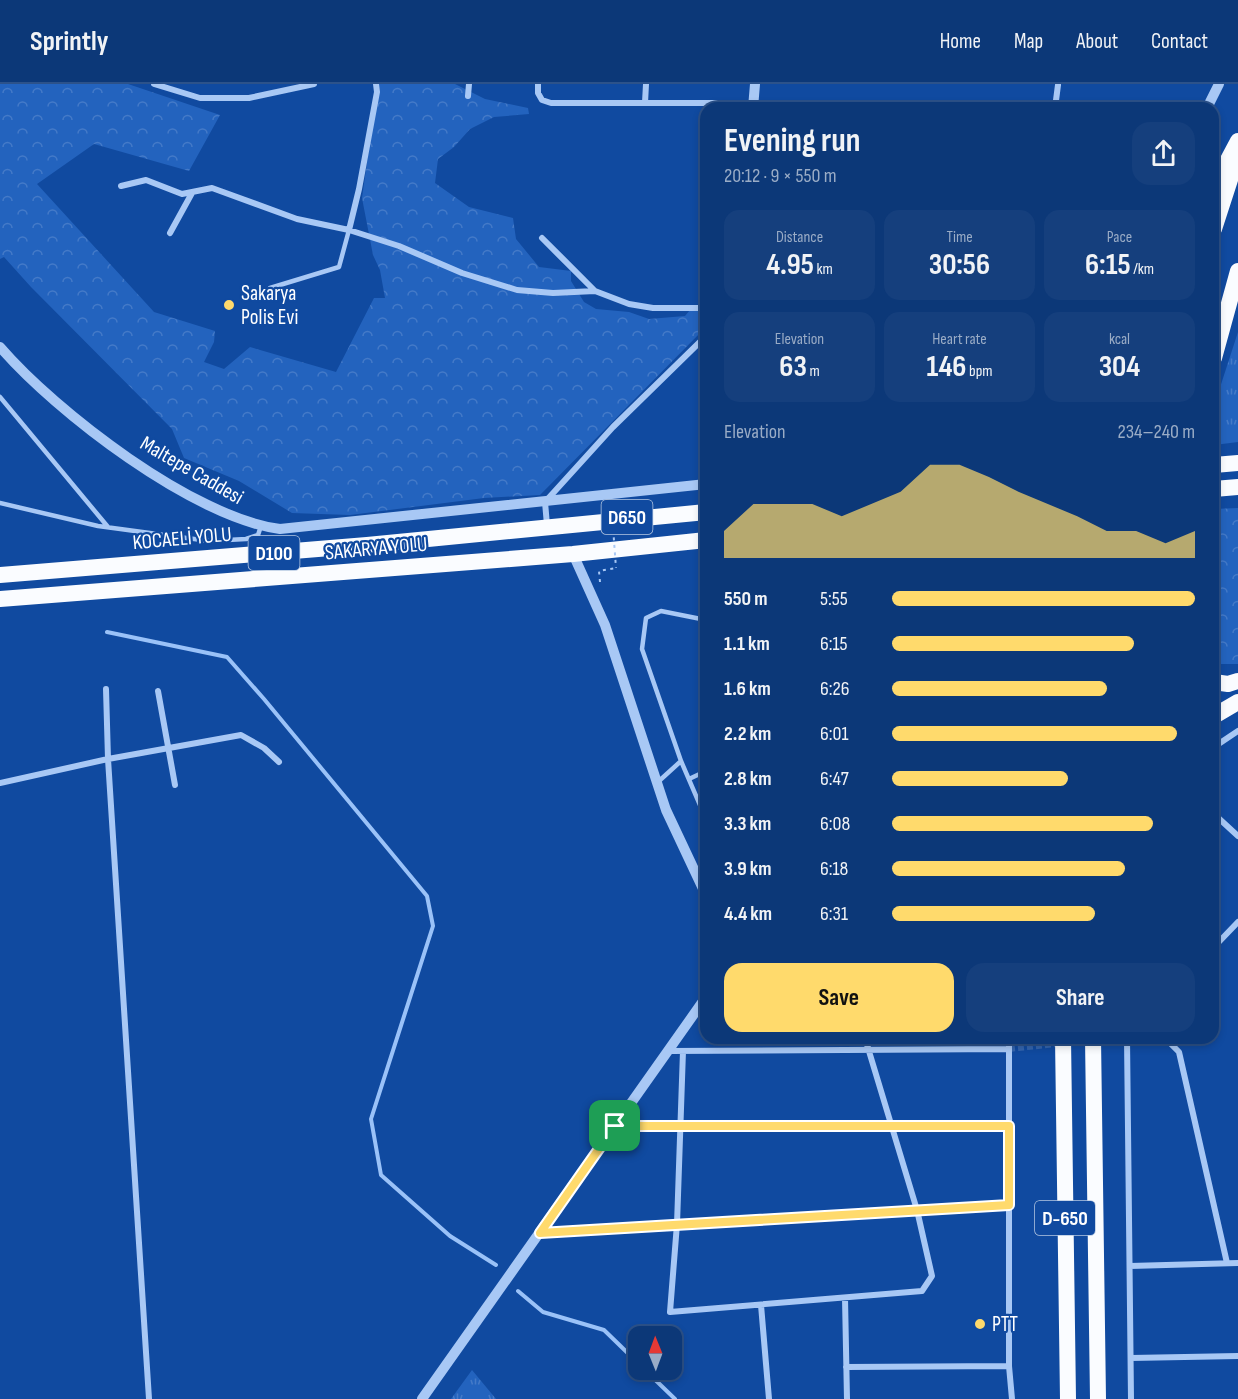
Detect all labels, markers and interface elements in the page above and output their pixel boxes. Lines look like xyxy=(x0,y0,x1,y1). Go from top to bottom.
text: Sprintly xyxy=(30,25,108,58)
text: Home xyxy=(940,29,981,54)
text: Map xyxy=(1014,29,1043,54)
text: About xyxy=(1076,29,1118,54)
text: Contact xyxy=(1151,29,1208,54)
text: Evening run xyxy=(724,121,860,161)
button: share xyxy=(1132,122,1195,185)
text: 20:12 · 9 × 550 m xyxy=(724,164,836,188)
text: Distance xyxy=(776,228,823,247)
text: Time xyxy=(946,228,973,247)
text: Pace xyxy=(1107,228,1132,247)
text: 4.95 xyxy=(766,247,814,283)
text: 30:56 xyxy=(929,247,990,283)
text: 6:15 xyxy=(1085,247,1131,283)
text: km xyxy=(814,260,833,279)
text: /km xyxy=(1131,260,1154,279)
place label: Sakarya Polis Evi xyxy=(241,281,298,330)
marker: Sakarya Polis Evi xyxy=(222,298,236,312)
text: Elevation xyxy=(775,330,824,349)
text: Heart rate xyxy=(932,330,987,349)
text: kcal xyxy=(1109,330,1130,349)
text: 63 xyxy=(779,349,807,385)
text: 146 xyxy=(926,349,967,385)
text: 304 xyxy=(1099,349,1140,385)
text: m xyxy=(807,362,820,381)
text: bpm xyxy=(967,362,993,381)
text: Elevation xyxy=(724,420,786,444)
text: 234–240 m xyxy=(1117,420,1195,444)
street label: Maltepe Caddesi xyxy=(136,431,248,510)
road number: D650 xyxy=(602,500,652,534)
street label: KOCAELİ YOLU xyxy=(131,522,233,555)
street label: SAKARYA YOLU xyxy=(324,532,428,565)
road number: D100 xyxy=(248,536,300,570)
text: 550 m xyxy=(724,587,767,611)
text: 5:55 xyxy=(820,587,848,611)
text: 1.1 km xyxy=(724,632,770,656)
text: 6:15 xyxy=(820,632,848,656)
text: 1.6 km xyxy=(724,677,771,701)
text: 6:26 xyxy=(820,677,850,701)
text: 2.2 km xyxy=(724,722,771,746)
text: 6:01 xyxy=(820,722,848,746)
text: 2.8 km xyxy=(724,767,772,791)
text: 6:47 xyxy=(820,767,849,791)
text: 3.3 km xyxy=(724,812,771,836)
text: 6:08 xyxy=(820,812,850,836)
text: 3.9 km xyxy=(724,857,772,881)
text: 6:18 xyxy=(820,857,848,881)
text: 4.4 km xyxy=(724,902,772,926)
text: 6:31 xyxy=(820,902,848,926)
button: Save xyxy=(724,963,954,1032)
button: Share xyxy=(966,963,1195,1032)
pin xyxy=(589,1100,640,1151)
icon: arrive xyxy=(598,1109,631,1142)
road number: D-650 xyxy=(1035,1201,1095,1235)
place label: PTT xyxy=(992,1312,1018,1337)
marker: PTT xyxy=(973,1317,987,1331)
north arrow xyxy=(628,1326,682,1380)
map controls xyxy=(628,1326,682,1380)

